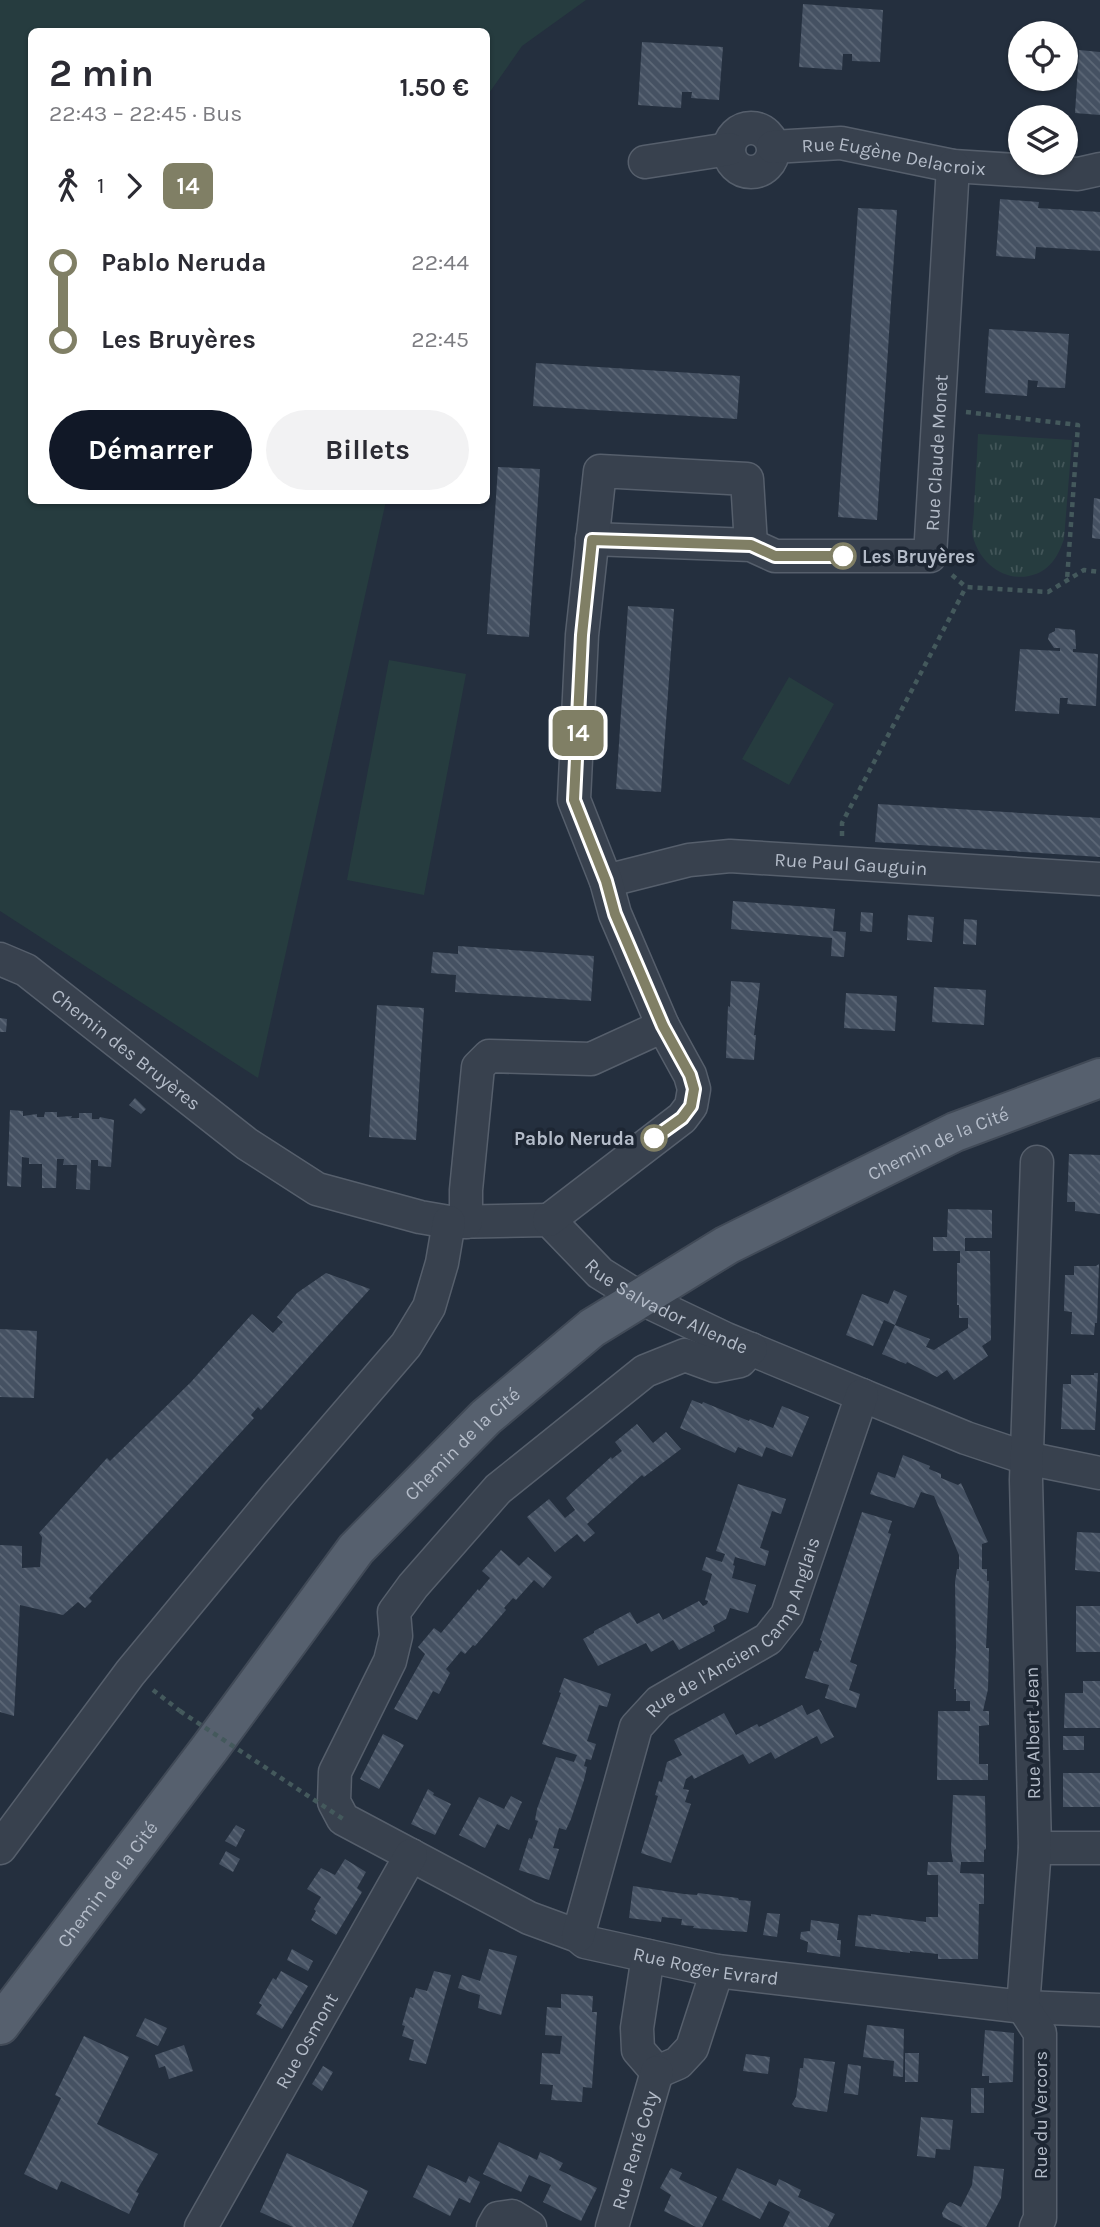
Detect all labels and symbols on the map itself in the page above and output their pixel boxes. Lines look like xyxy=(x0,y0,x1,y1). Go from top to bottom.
street label: Rue Eugène Delacroix xyxy=(801,133,987,180)
street label: Rue Claude Monet xyxy=(921,374,953,532)
marker: Les Bruyères xyxy=(830,543,856,569)
place label: Les Bruyères xyxy=(862,546,975,568)
line badge: 14 xyxy=(546,710,610,756)
street label: Rue Paul Gauguin xyxy=(774,849,928,880)
street label: Chemin des Bruyères xyxy=(47,984,205,1115)
street label: Chemin de la Cité xyxy=(864,1103,1012,1185)
marker: Pablo Neruda xyxy=(641,1125,667,1151)
place label: Pablo Neruda xyxy=(514,1128,635,1150)
street label: Rue Salvador Allende xyxy=(580,1254,751,1359)
street label: Chemin de la Cité xyxy=(400,1383,525,1505)
street label: Rue de l'Ancien Camp Anglais xyxy=(641,1534,825,1722)
street label: Rue Albert Jean xyxy=(1021,1667,1045,1799)
street label: Chemin de la Cité xyxy=(53,1817,163,1952)
street label: Rue Roger Evrard xyxy=(631,1943,780,1990)
street label: Rue Osmont xyxy=(271,1989,343,2093)
street label: Rue du Vercors xyxy=(1030,2051,1052,2179)
street label: Rue René Coty xyxy=(608,2088,663,2212)

